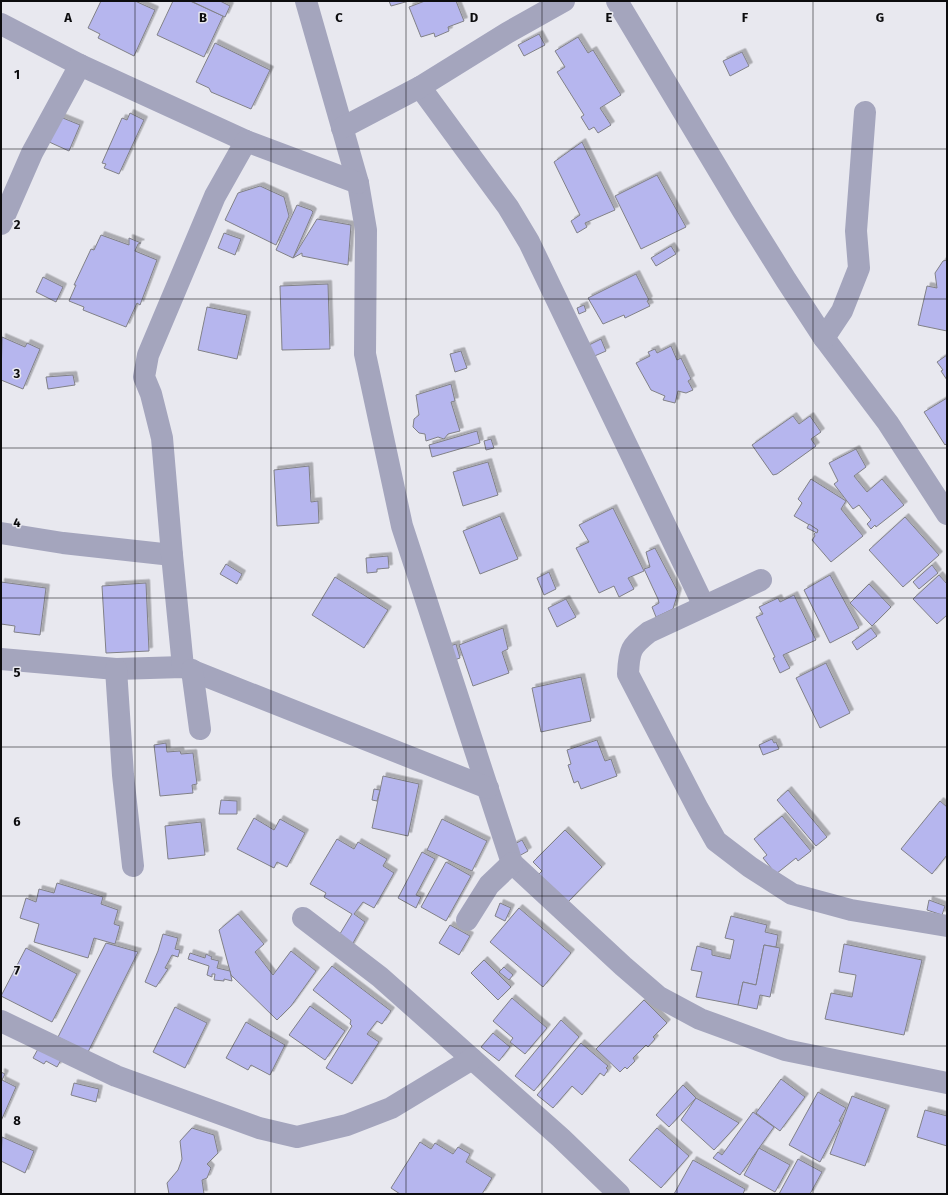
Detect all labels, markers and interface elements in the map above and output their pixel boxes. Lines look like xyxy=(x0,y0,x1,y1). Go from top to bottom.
text: A xyxy=(63,10,72,25)
text: B xyxy=(199,10,207,25)
text: C xyxy=(335,10,343,25)
text: D xyxy=(470,10,479,25)
text: E xyxy=(606,10,613,25)
text: F xyxy=(742,10,749,25)
text: G xyxy=(876,10,884,25)
text: 1 xyxy=(14,67,20,82)
text: 2 xyxy=(14,217,21,232)
text: 3 xyxy=(13,366,21,381)
text: 4 xyxy=(13,515,21,530)
text: 5 xyxy=(14,665,21,680)
text: 6 xyxy=(13,814,21,829)
text: 7 xyxy=(14,963,20,978)
text: 8 xyxy=(13,1113,21,1128)

